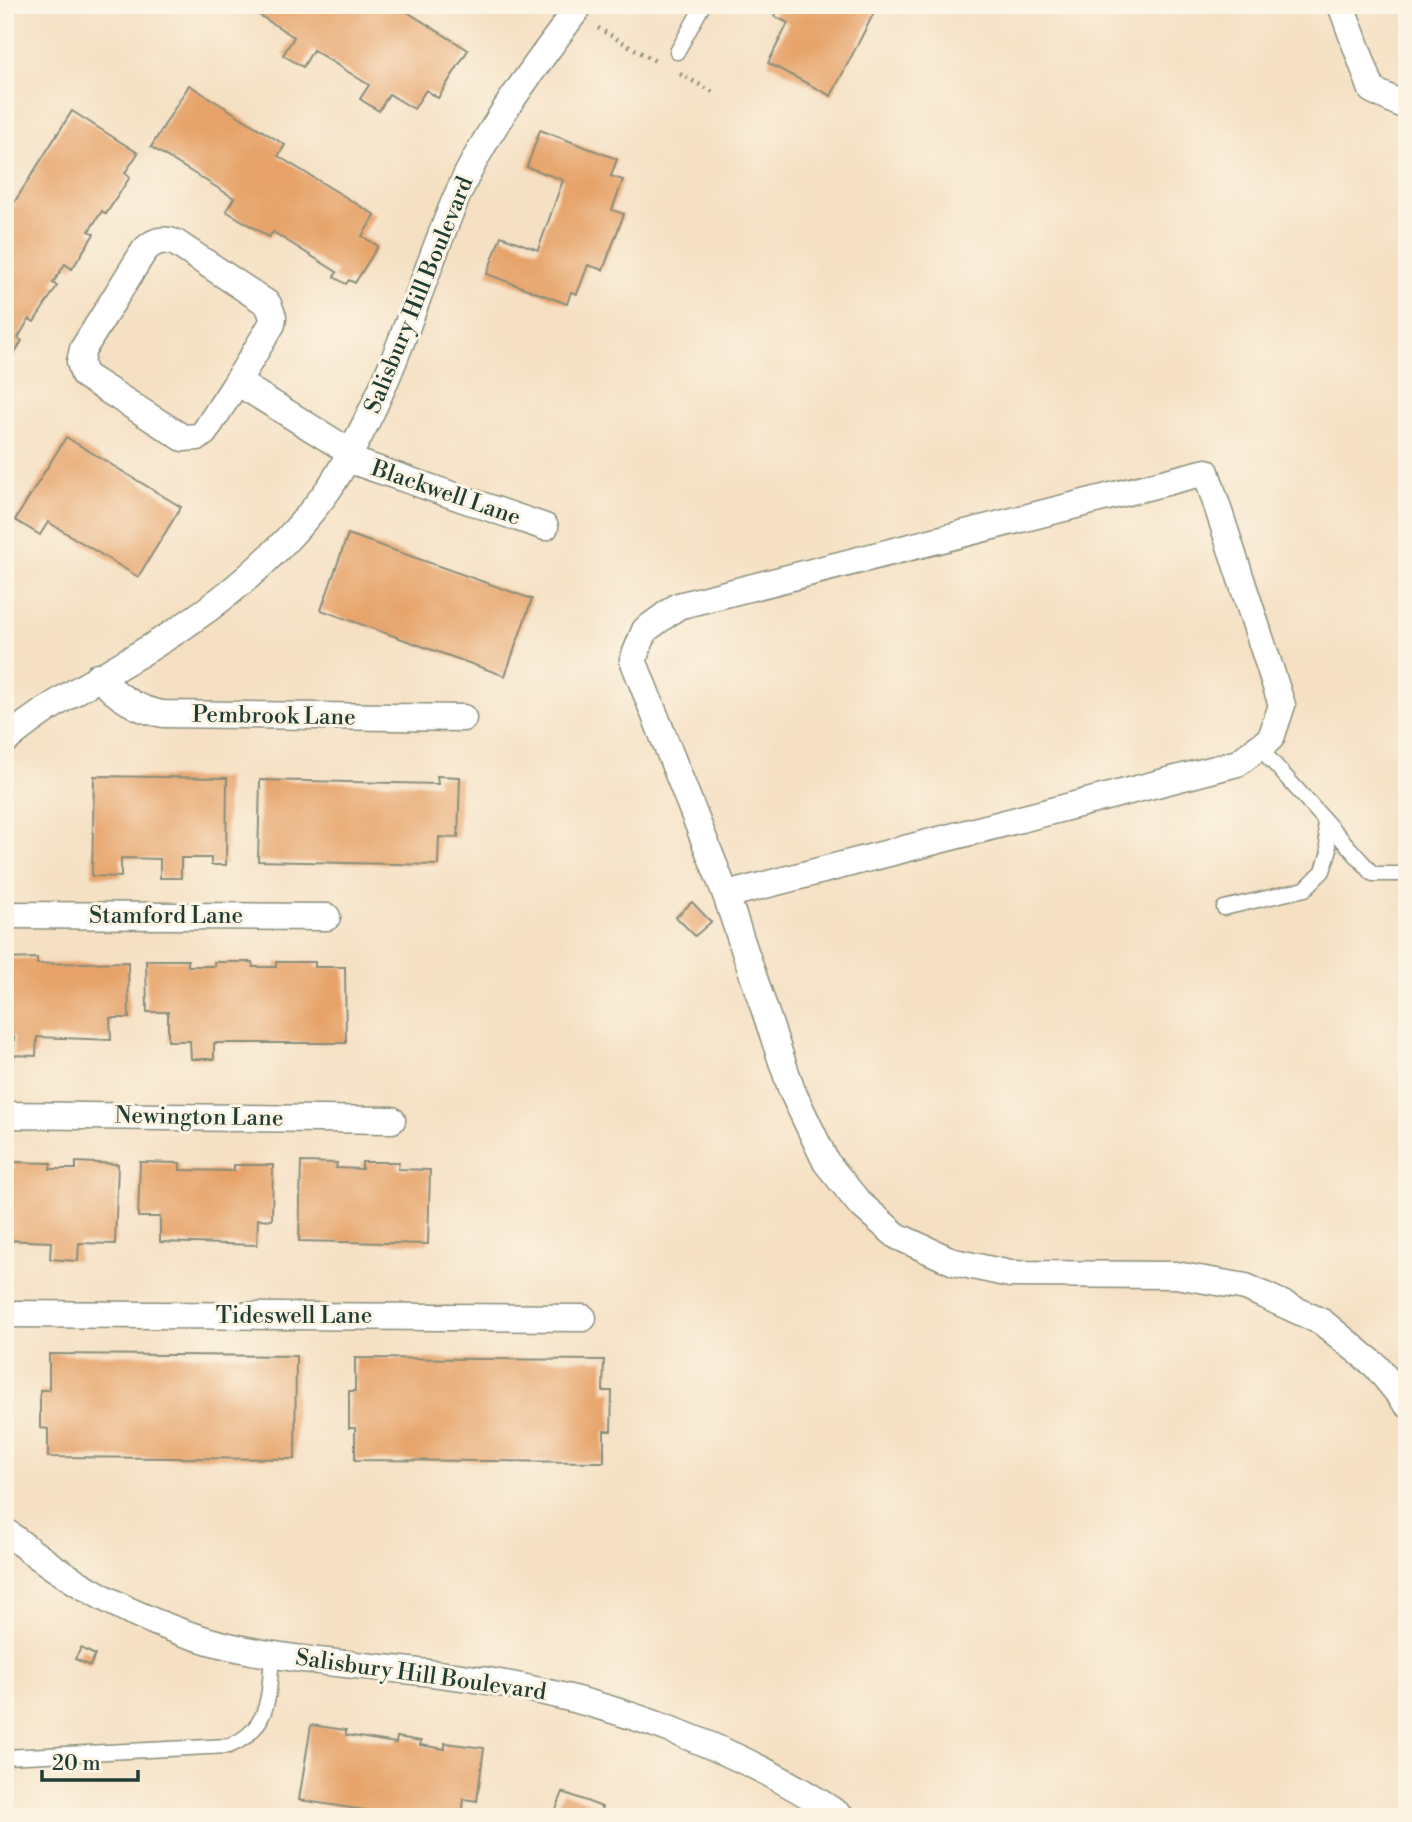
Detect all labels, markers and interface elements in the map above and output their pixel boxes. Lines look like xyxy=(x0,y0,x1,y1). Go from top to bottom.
street label: Salisbury Hill Boulevard xyxy=(359,172,479,418)
street label: Blackwell Lane xyxy=(367,454,524,532)
street label: Pembrook Lane xyxy=(192,701,356,731)
street label: Stamford Lane xyxy=(89,902,243,930)
street label: Newington Lane xyxy=(114,1102,284,1132)
street label: Tideswell Lane xyxy=(216,1302,372,1330)
street label: Salisbury Hill Boulevard xyxy=(294,1644,548,1706)
scale bar xyxy=(42,1738,138,1782)
text: 20 m xyxy=(52,1751,101,1777)

